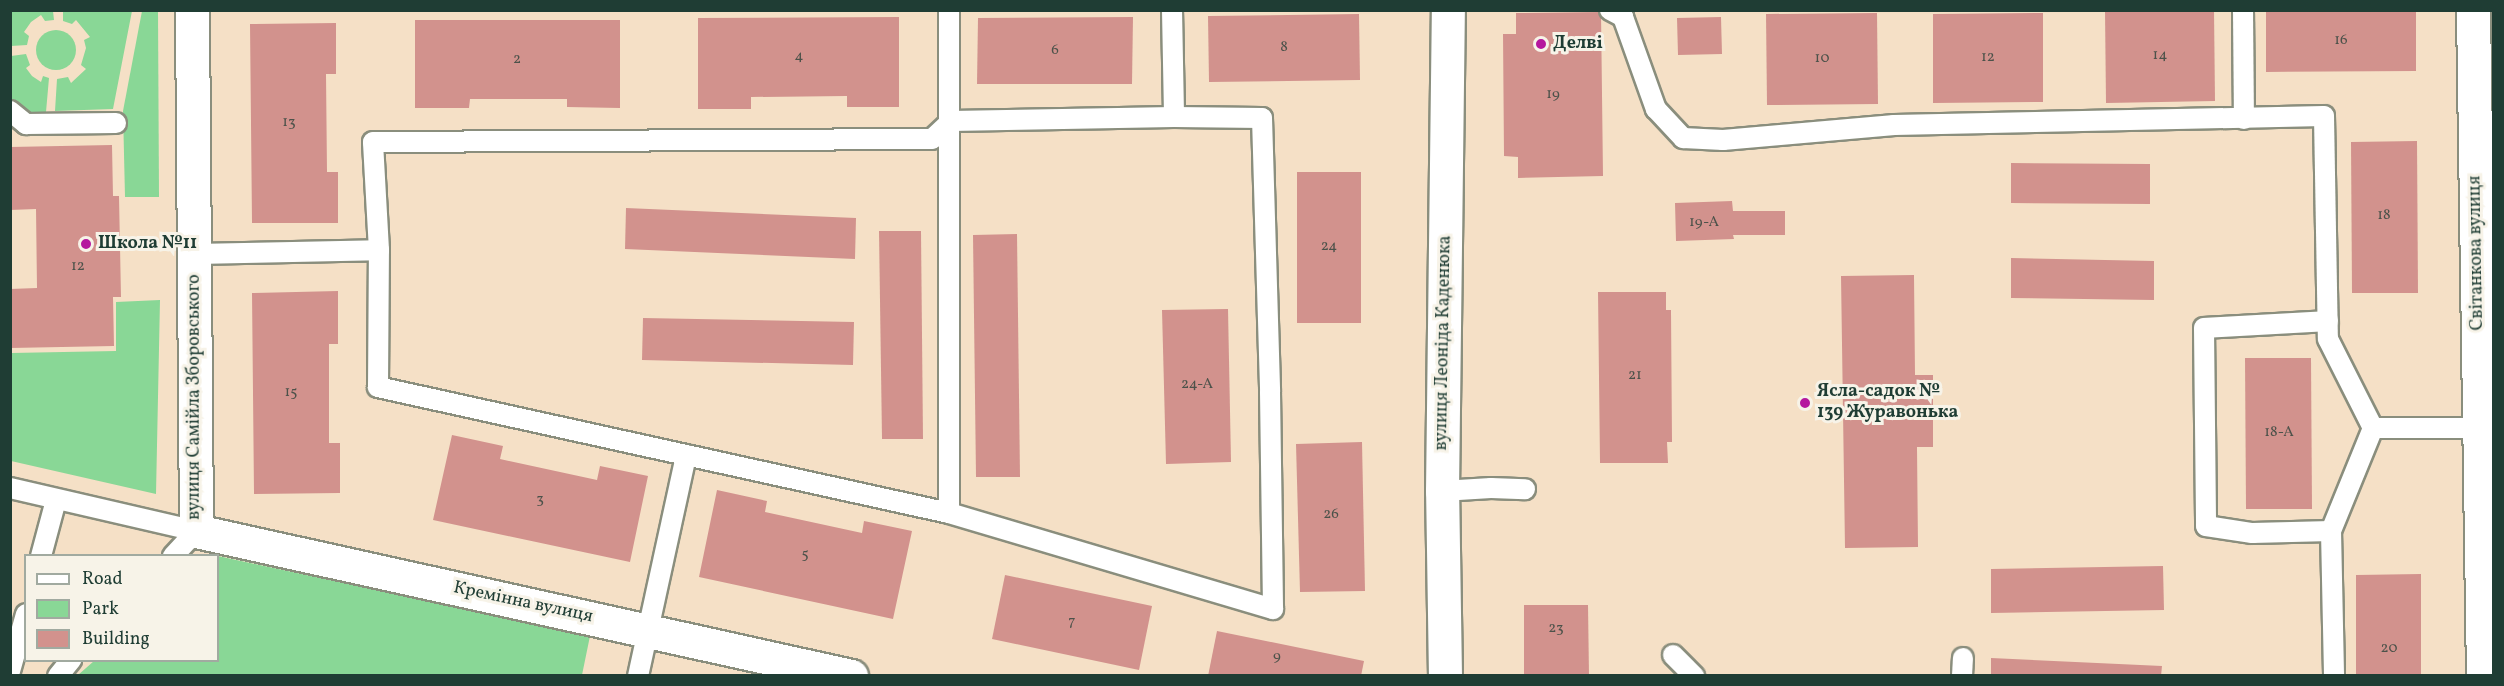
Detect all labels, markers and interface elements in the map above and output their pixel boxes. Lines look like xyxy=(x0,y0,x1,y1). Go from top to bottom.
house number: 16 xyxy=(2334,32,2348,50)
place label: Делві xyxy=(1553,33,1603,55)
marker: Делві xyxy=(1534,37,1548,51)
house number: 8 xyxy=(1280,39,1288,57)
house number: 6 xyxy=(1051,42,1059,60)
house number: 14 xyxy=(2153,47,2167,65)
house number: 4 xyxy=(795,48,803,66)
house number: 12 xyxy=(1981,49,1995,67)
house number: 10 xyxy=(1815,50,1829,68)
house number: 2 xyxy=(513,51,521,69)
house number: 19 xyxy=(1546,86,1560,104)
house number: 13 xyxy=(282,114,296,132)
street label: Світанкова вулиця xyxy=(2465,175,2489,331)
house number: 18 xyxy=(2377,207,2391,225)
house number: 19-А xyxy=(1689,214,1719,232)
place label: Школа №11 xyxy=(98,233,197,255)
street label: вулиця Леоніда Каденюка xyxy=(1431,235,1457,451)
marker: Школа №11 xyxy=(79,237,93,251)
house number: 24 xyxy=(1321,238,1337,256)
house number: 12 xyxy=(71,258,85,276)
street label: вулиця Самійла Зборовського xyxy=(184,274,206,520)
house number: 21 xyxy=(1628,367,1642,385)
house number: 24-А xyxy=(1181,376,1213,394)
place label: Ясла-садок № 139 Журавонька xyxy=(1817,382,1958,424)
house number: 15 xyxy=(284,384,298,402)
marker: Ясла-садок № 139 Журавонька xyxy=(1798,396,1812,410)
house number: 18-А xyxy=(2264,424,2294,442)
house number: 3 xyxy=(536,491,544,509)
house number: 26 xyxy=(1323,506,1339,524)
house number: 5 xyxy=(801,546,809,564)
legend xyxy=(24,554,219,662)
text: Road xyxy=(82,567,123,592)
street label: Кремінна вулиця xyxy=(451,578,595,628)
text: Park xyxy=(82,597,119,622)
house number: 7 xyxy=(1068,613,1076,631)
house number: 23 xyxy=(1548,620,1564,638)
text: Building xyxy=(82,627,150,652)
house number: 20 xyxy=(2381,640,2397,658)
house number: 9 xyxy=(1273,648,1281,666)

